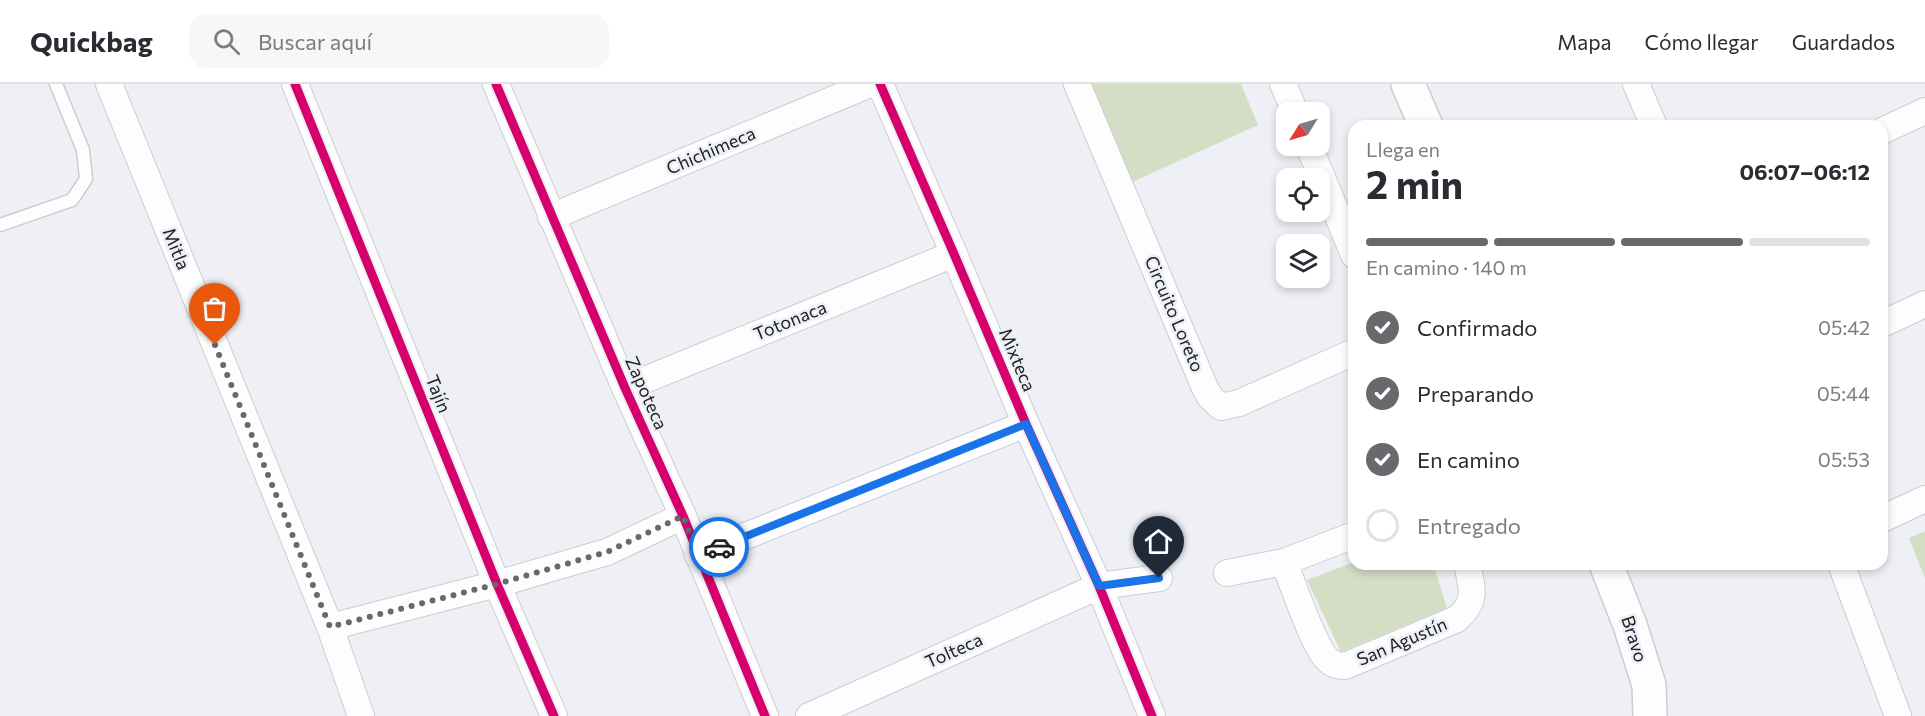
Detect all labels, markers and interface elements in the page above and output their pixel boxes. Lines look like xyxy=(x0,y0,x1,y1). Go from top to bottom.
search box xyxy=(189,14,609,68)
text: Quickbag xyxy=(30,24,153,58)
icon: search xyxy=(210,25,243,58)
text: Buscar aquí xyxy=(258,28,372,55)
text: Mapa xyxy=(1557,29,1612,54)
text: Cómo llegar xyxy=(1645,29,1759,54)
text: Guardados xyxy=(1792,29,1895,54)
north arrow xyxy=(1276,102,1330,156)
map controls xyxy=(1276,102,1330,288)
street label: Chichimeca xyxy=(663,121,758,179)
text: Llega en xyxy=(1366,137,1440,161)
text: 06:07–06:12 xyxy=(1740,158,1870,185)
text: 2 min xyxy=(1366,159,1463,207)
button: locate xyxy=(1276,168,1330,222)
street label: Mitla xyxy=(159,224,195,273)
button: layers xyxy=(1276,234,1330,288)
street label: Circuito Loreto xyxy=(1141,252,1209,375)
text: En camino · 140 m xyxy=(1366,255,1527,279)
pin xyxy=(189,283,240,345)
icon: bag xyxy=(198,292,231,325)
street label: Totonaca xyxy=(750,295,829,345)
icon: check xyxy=(1366,311,1399,344)
text: Confirmado xyxy=(1417,314,1538,341)
text: 05:42 xyxy=(1818,315,1870,339)
street label: Mixteca xyxy=(995,325,1041,395)
street label: Zapoteca xyxy=(621,353,673,433)
street label: Tajín xyxy=(421,371,456,416)
icon: check xyxy=(1366,377,1399,410)
text: Preparando xyxy=(1417,380,1534,407)
text: 05:44 xyxy=(1817,381,1870,405)
icon: check xyxy=(1366,443,1399,476)
text: En camino xyxy=(1417,446,1520,473)
text: 05:53 xyxy=(1818,447,1870,471)
text: Entregado xyxy=(1417,512,1521,539)
pin xyxy=(1133,516,1184,578)
courier xyxy=(689,517,749,577)
icon: home xyxy=(1142,525,1175,558)
icon: car xyxy=(703,531,736,564)
street label: San Agustín xyxy=(1353,612,1450,670)
street label: Bravo xyxy=(1617,613,1653,665)
street label: Tolteca xyxy=(921,628,986,672)

